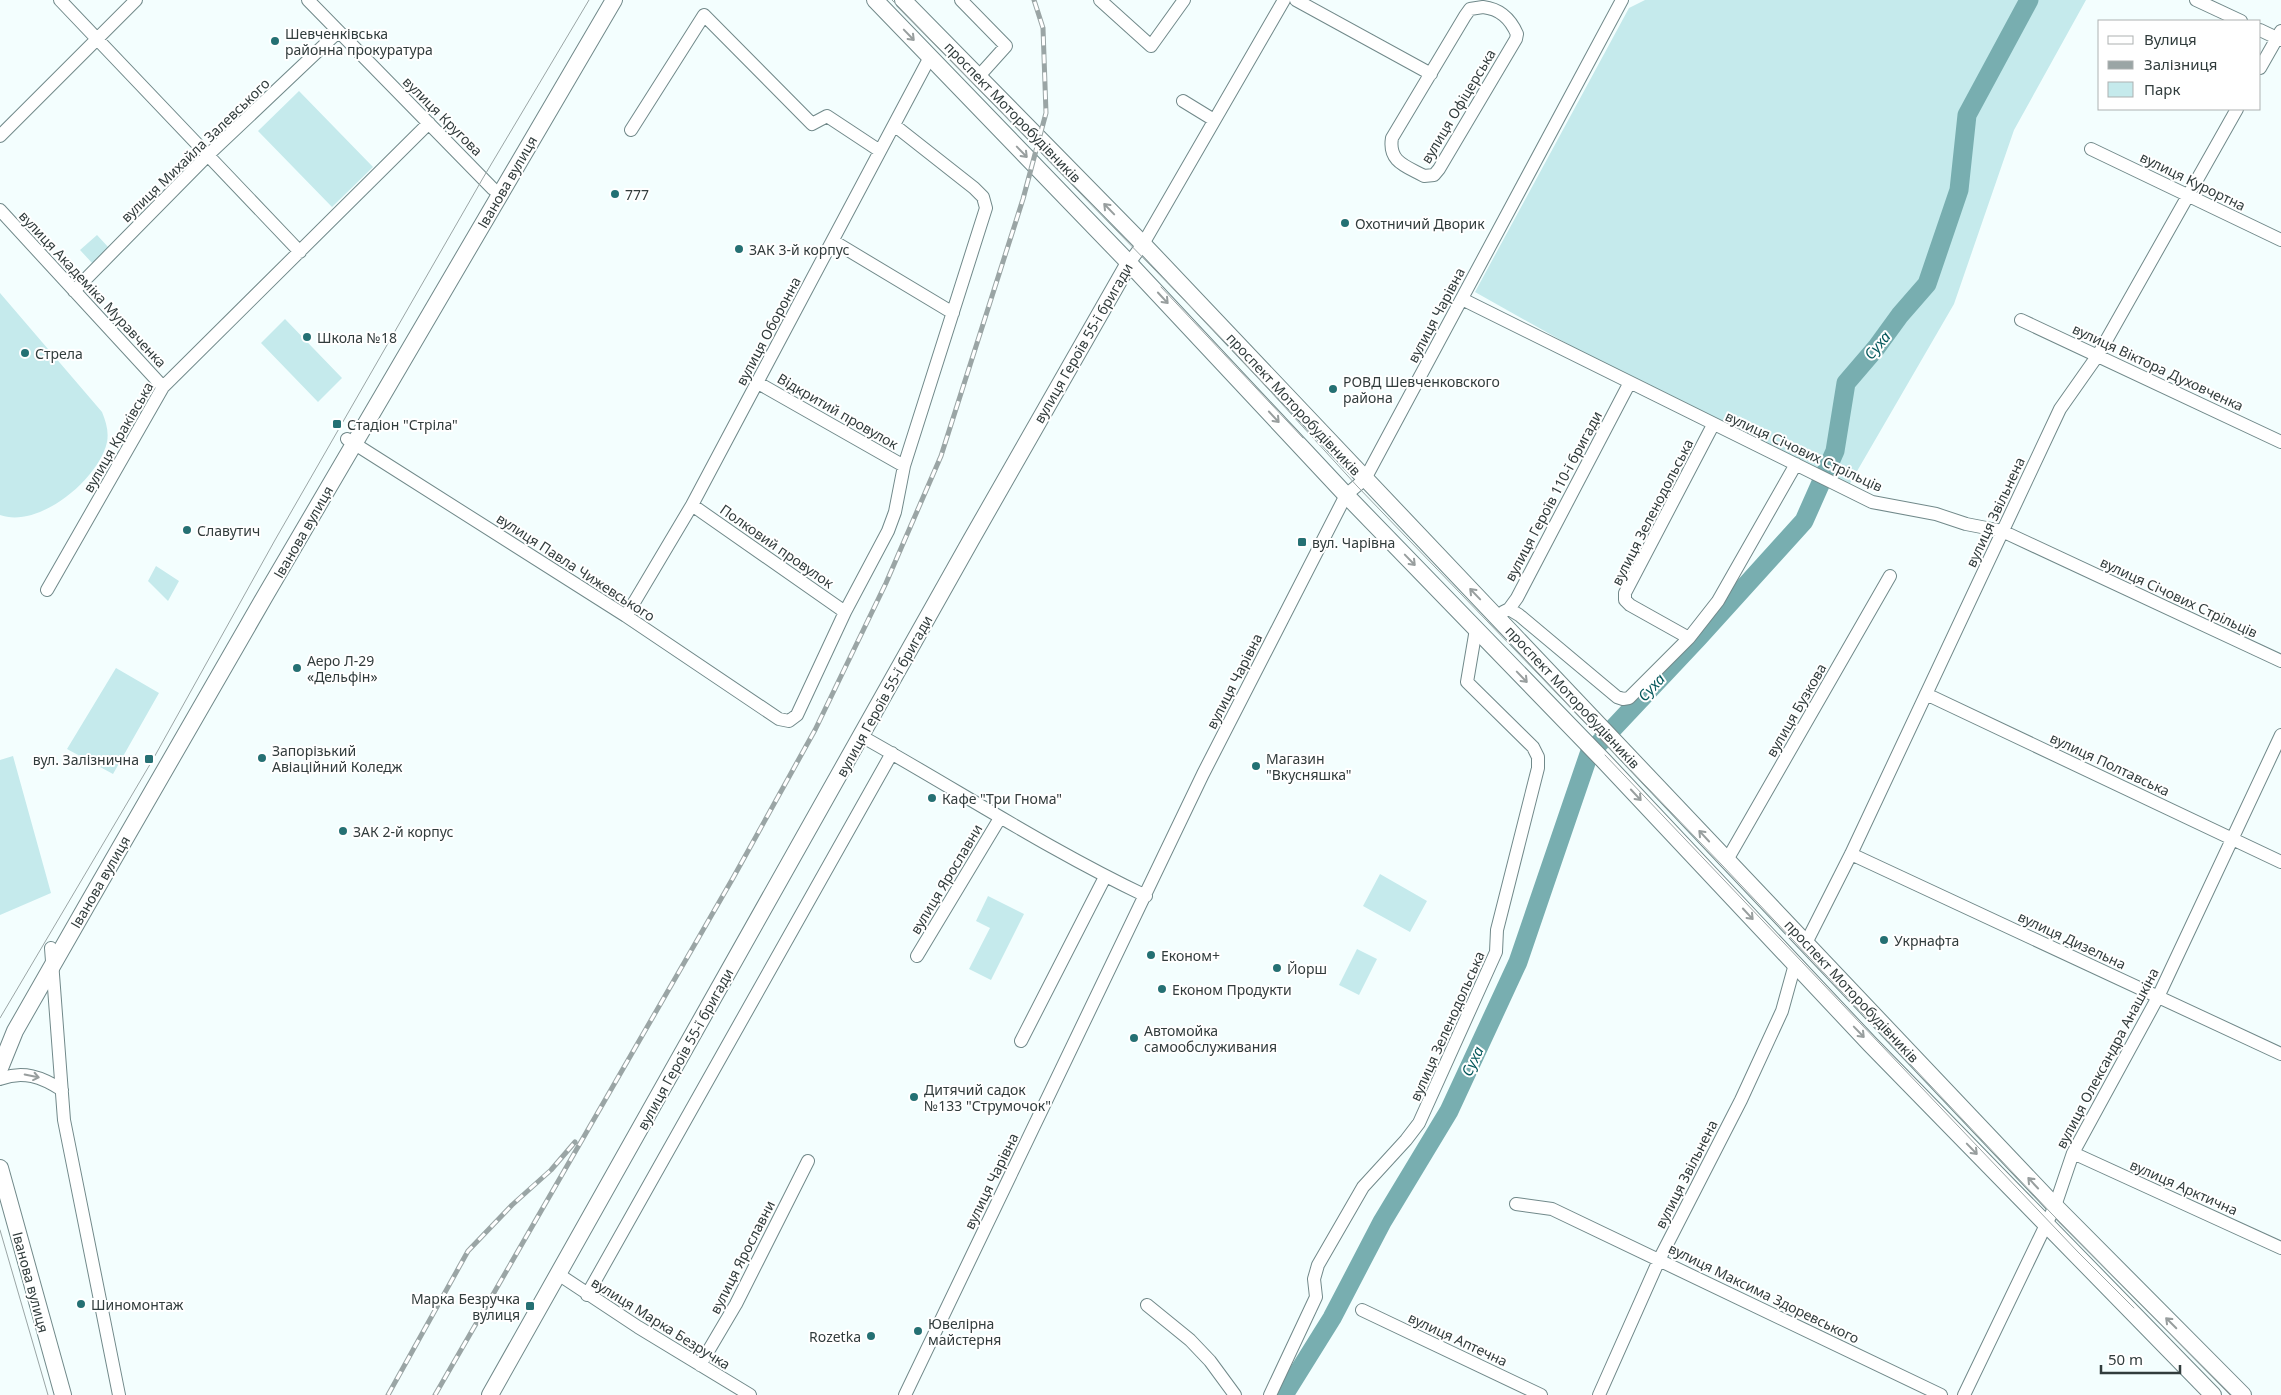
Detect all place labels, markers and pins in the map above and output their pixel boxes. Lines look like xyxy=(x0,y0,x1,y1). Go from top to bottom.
place label: Шевченківська районна прокуратура xyxy=(285,24,433,59)
marker: Шевченківська районна прокуратура xyxy=(269,35,281,47)
place label: 777 xyxy=(625,185,649,204)
marker: 777 xyxy=(609,188,621,200)
place label: Охотничий Дворик xyxy=(1355,214,1485,233)
marker: Охотничий Дворик xyxy=(1339,217,1351,229)
place label: ЗАК 3-й корпус xyxy=(749,240,849,259)
marker: ЗАК 3-й корпус xyxy=(733,243,745,255)
place label: Школа №18 xyxy=(317,328,397,347)
marker: Школа №18 xyxy=(301,331,313,343)
place label: Стрела xyxy=(35,344,83,363)
marker: Стрела xyxy=(19,347,31,359)
place label: РОВД Шевченковского района xyxy=(1343,372,1500,407)
marker: РОВД Шевченковского района xyxy=(1327,383,1339,395)
place label: Стадіон "Стріла" xyxy=(347,415,458,434)
marker: Стадіон "Стріла" xyxy=(331,418,343,430)
place label: Славутич xyxy=(197,521,260,540)
marker: Славутич xyxy=(181,524,193,536)
place label: вул. Чарівна xyxy=(1312,533,1395,552)
marker: вул. Чарівна xyxy=(1296,536,1308,548)
place label: Аеро Л-29 «Дельфін» xyxy=(307,651,378,686)
marker: Аеро Л-29 «Дельфін» xyxy=(291,662,303,674)
place label: Запорізький Авіаційний Коледж xyxy=(272,741,403,776)
place label: Магазин "Вкусняшка" xyxy=(1266,749,1352,784)
place label: вул. Залізнична xyxy=(33,750,139,769)
marker: Запорізький Авіаційний Коледж xyxy=(256,752,268,764)
marker: вул. Залізнична xyxy=(143,753,155,765)
marker: Магазин "Вкусняшка" xyxy=(1250,760,1262,772)
place label: Кафе "Три Гнома" xyxy=(942,789,1062,808)
marker: Кафе "Три Гнома" xyxy=(926,792,938,804)
place label: ЗАК 2-й корпус xyxy=(353,822,453,841)
marker: ЗАК 2-й корпус xyxy=(337,825,349,837)
place label: Укрнафта xyxy=(1894,931,1959,950)
marker: Укрнафта xyxy=(1878,934,1890,946)
place label: Економ+ xyxy=(1161,946,1220,965)
marker: Економ+ xyxy=(1145,949,1157,961)
place label: Йорш xyxy=(1287,959,1327,978)
marker: Йорш xyxy=(1271,962,1283,974)
place label: Економ Продукти xyxy=(1172,980,1292,999)
marker: Економ Продукти xyxy=(1156,983,1168,995)
place label: Автомойка самообслуживания xyxy=(1144,1021,1277,1056)
marker: Автомойка самообслуживания xyxy=(1128,1032,1140,1044)
place label: Дитячий садок №133 "Струмочок" xyxy=(924,1080,1051,1115)
marker: Дитячий садок №133 "Струмочок" xyxy=(908,1091,920,1103)
place label: Марка Безручка вулиця xyxy=(411,1289,520,1324)
place label: Шиномонтаж xyxy=(91,1295,184,1314)
marker: Шиномонтаж xyxy=(75,1298,87,1310)
marker: Марка Безручка вулиця xyxy=(524,1300,536,1312)
place label: Ювелірна майстерня xyxy=(928,1314,1001,1349)
marker: Ювелірна майстерня xyxy=(912,1325,924,1337)
place label: Rozetka xyxy=(809,1327,861,1346)
marker: Rozetka xyxy=(865,1330,877,1342)

